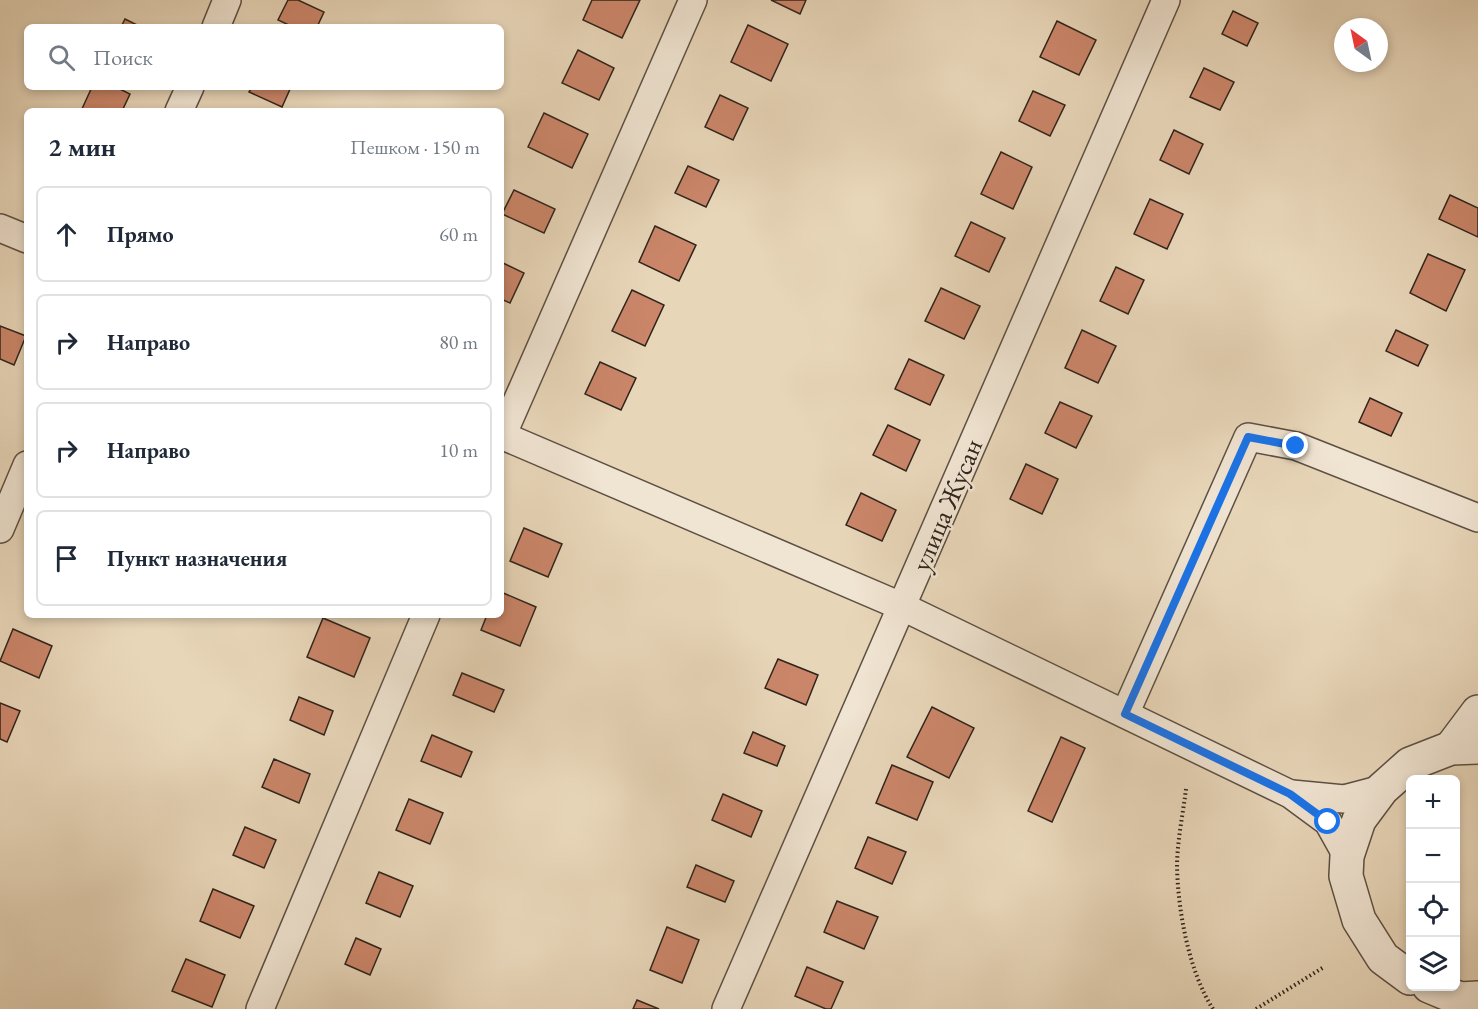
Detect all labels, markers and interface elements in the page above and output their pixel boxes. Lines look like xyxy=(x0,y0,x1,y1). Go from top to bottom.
north arrow xyxy=(1334,18,1388,72)
search box xyxy=(24,24,504,90)
icon: search xyxy=(45,41,78,74)
text: Поиск xyxy=(93,43,153,72)
text: 2 мин xyxy=(48,130,116,164)
text: Пешком · 150 m xyxy=(350,134,480,160)
icon: ahead xyxy=(50,218,83,251)
text: Прямо xyxy=(107,220,174,249)
text: 60 m xyxy=(439,221,478,247)
icon: right xyxy=(50,326,83,359)
text: Направо xyxy=(107,328,190,357)
text: 80 m xyxy=(439,329,478,355)
route end xyxy=(1282,432,1308,458)
street label: улица Жусан xyxy=(903,433,990,576)
icon: right xyxy=(50,434,83,467)
text: Направо xyxy=(107,436,190,465)
text: 10 m xyxy=(439,437,478,463)
icon: arrive xyxy=(50,542,83,575)
text: Пункт назначения xyxy=(107,544,287,573)
map controls xyxy=(1406,775,1460,991)
button: + xyxy=(1406,775,1460,829)
route start xyxy=(1314,808,1340,834)
button: − xyxy=(1406,829,1460,883)
button: locate xyxy=(1406,883,1460,937)
button: layers xyxy=(1406,937,1460,991)

